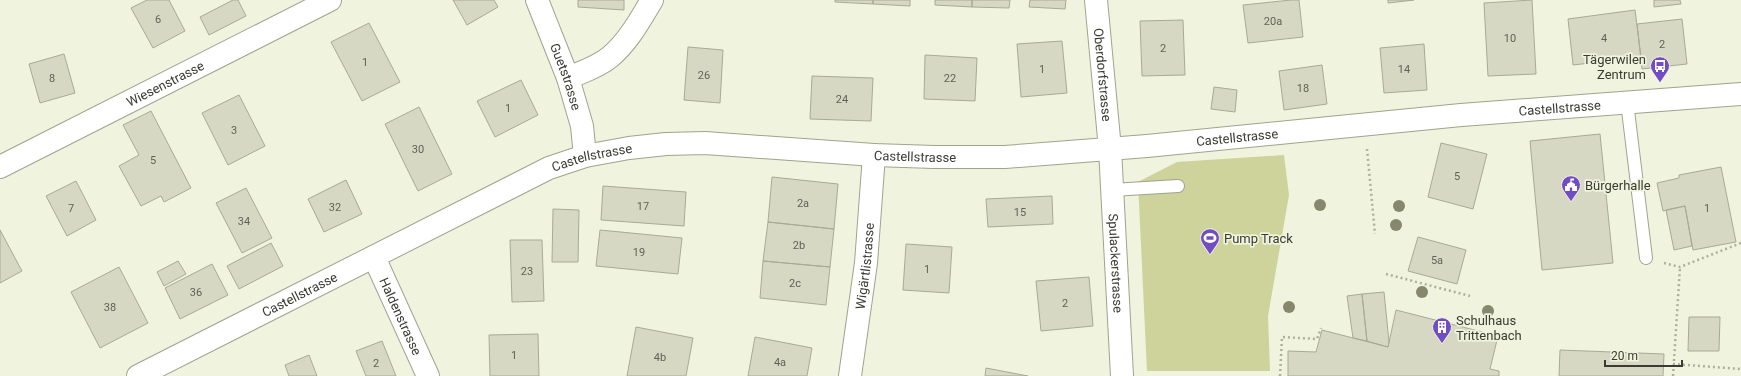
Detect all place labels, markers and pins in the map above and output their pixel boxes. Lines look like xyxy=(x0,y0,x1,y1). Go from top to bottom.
place label: Tägerwilen Zentrum xyxy=(1583,52,1646,82)
bus stop icon: Tägerwilen Zentrum xyxy=(1649,55,1671,83)
public building icon: Bürgerhalle xyxy=(1560,174,1582,202)
place label: Bürgerhalle xyxy=(1585,178,1651,193)
sports icon: Pump Track xyxy=(1199,227,1221,255)
place label: Pump Track xyxy=(1224,231,1293,246)
place label: Schulhaus Trittenbach xyxy=(1456,313,1522,343)
building icon: Schulhaus Trittenbach xyxy=(1431,316,1453,344)

